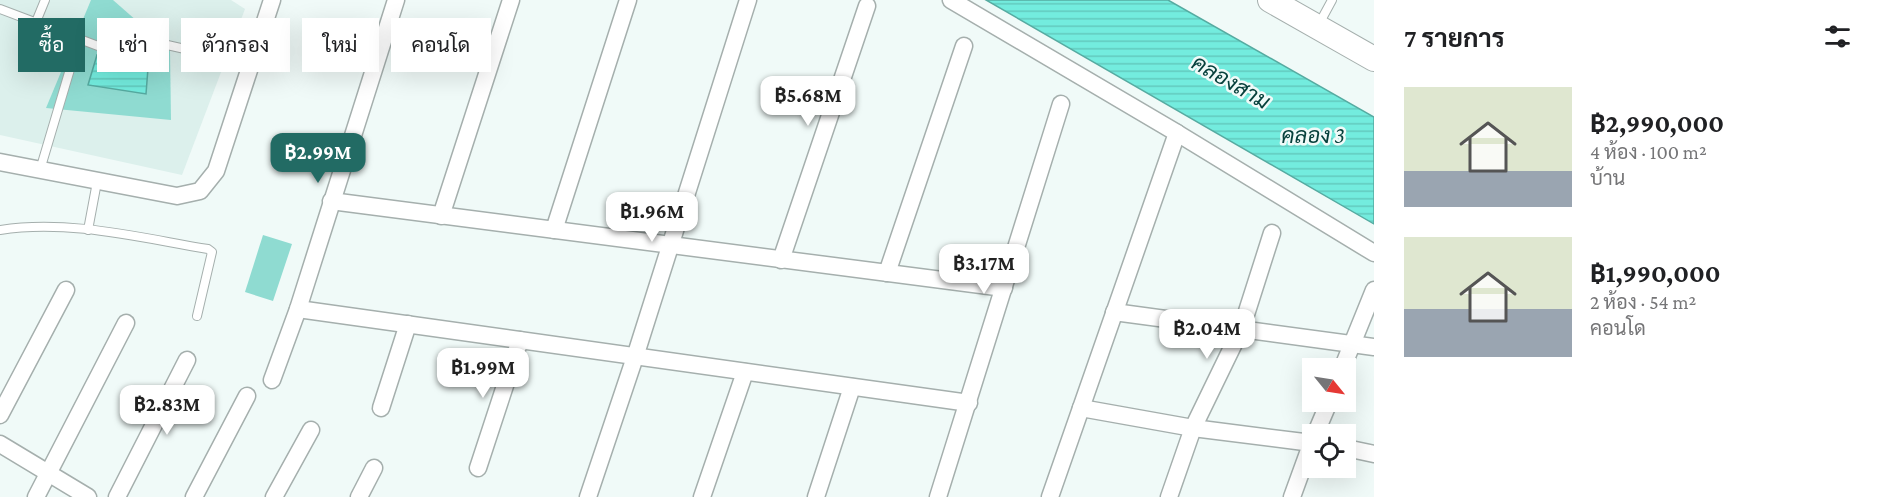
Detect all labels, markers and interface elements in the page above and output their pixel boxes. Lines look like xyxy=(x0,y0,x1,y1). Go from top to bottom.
chip: ซื้อ xyxy=(18,18,85,72)
chip: เช่า xyxy=(97,18,169,72)
chip: ตัวกรอง xyxy=(181,18,290,72)
chip: ใหม่ xyxy=(302,18,379,72)
chip: คอนโด xyxy=(391,18,491,72)
icon: filters xyxy=(1821,20,1854,53)
text: 7 รายการ xyxy=(1404,24,1505,53)
water label: คลองสาม xyxy=(1188,50,1275,115)
pin: ฿5.68M xyxy=(759,76,857,127)
text: ฿5.68M xyxy=(774,84,842,106)
text: ฿2,990,000 xyxy=(1590,109,1724,138)
icon: home xyxy=(1452,111,1524,183)
water label: คลอง 3 xyxy=(1281,123,1345,148)
pin: ฿2.99M xyxy=(269,133,367,184)
text: ฿2.99M xyxy=(285,141,351,163)
text: 4 ห้อง · 100 m² xyxy=(1590,141,1707,163)
text: บ้าน xyxy=(1590,167,1625,189)
pin: ฿1.96M xyxy=(603,192,701,243)
text: ฿1.96M xyxy=(620,200,684,222)
pin: ฿3.17M xyxy=(935,244,1033,295)
text: ฿3.17M xyxy=(953,252,1015,274)
text: ฿1,990,000 xyxy=(1590,259,1721,288)
icon: home xyxy=(1452,261,1524,333)
text: 2 ห้อง · 54 m² xyxy=(1590,291,1696,313)
pin: ฿2.04M xyxy=(1158,309,1256,360)
text: ฿2.04M xyxy=(1173,317,1241,339)
text: คอนโด xyxy=(1590,317,1646,339)
pin: ฿1.99M xyxy=(434,348,532,399)
text: ฿1.99M xyxy=(451,356,515,378)
north arrow xyxy=(1302,358,1356,412)
map controls xyxy=(1302,358,1356,478)
pin: ฿2.83M xyxy=(118,385,216,436)
text: ฿2.83M xyxy=(134,393,200,415)
button: locate xyxy=(1302,424,1356,478)

